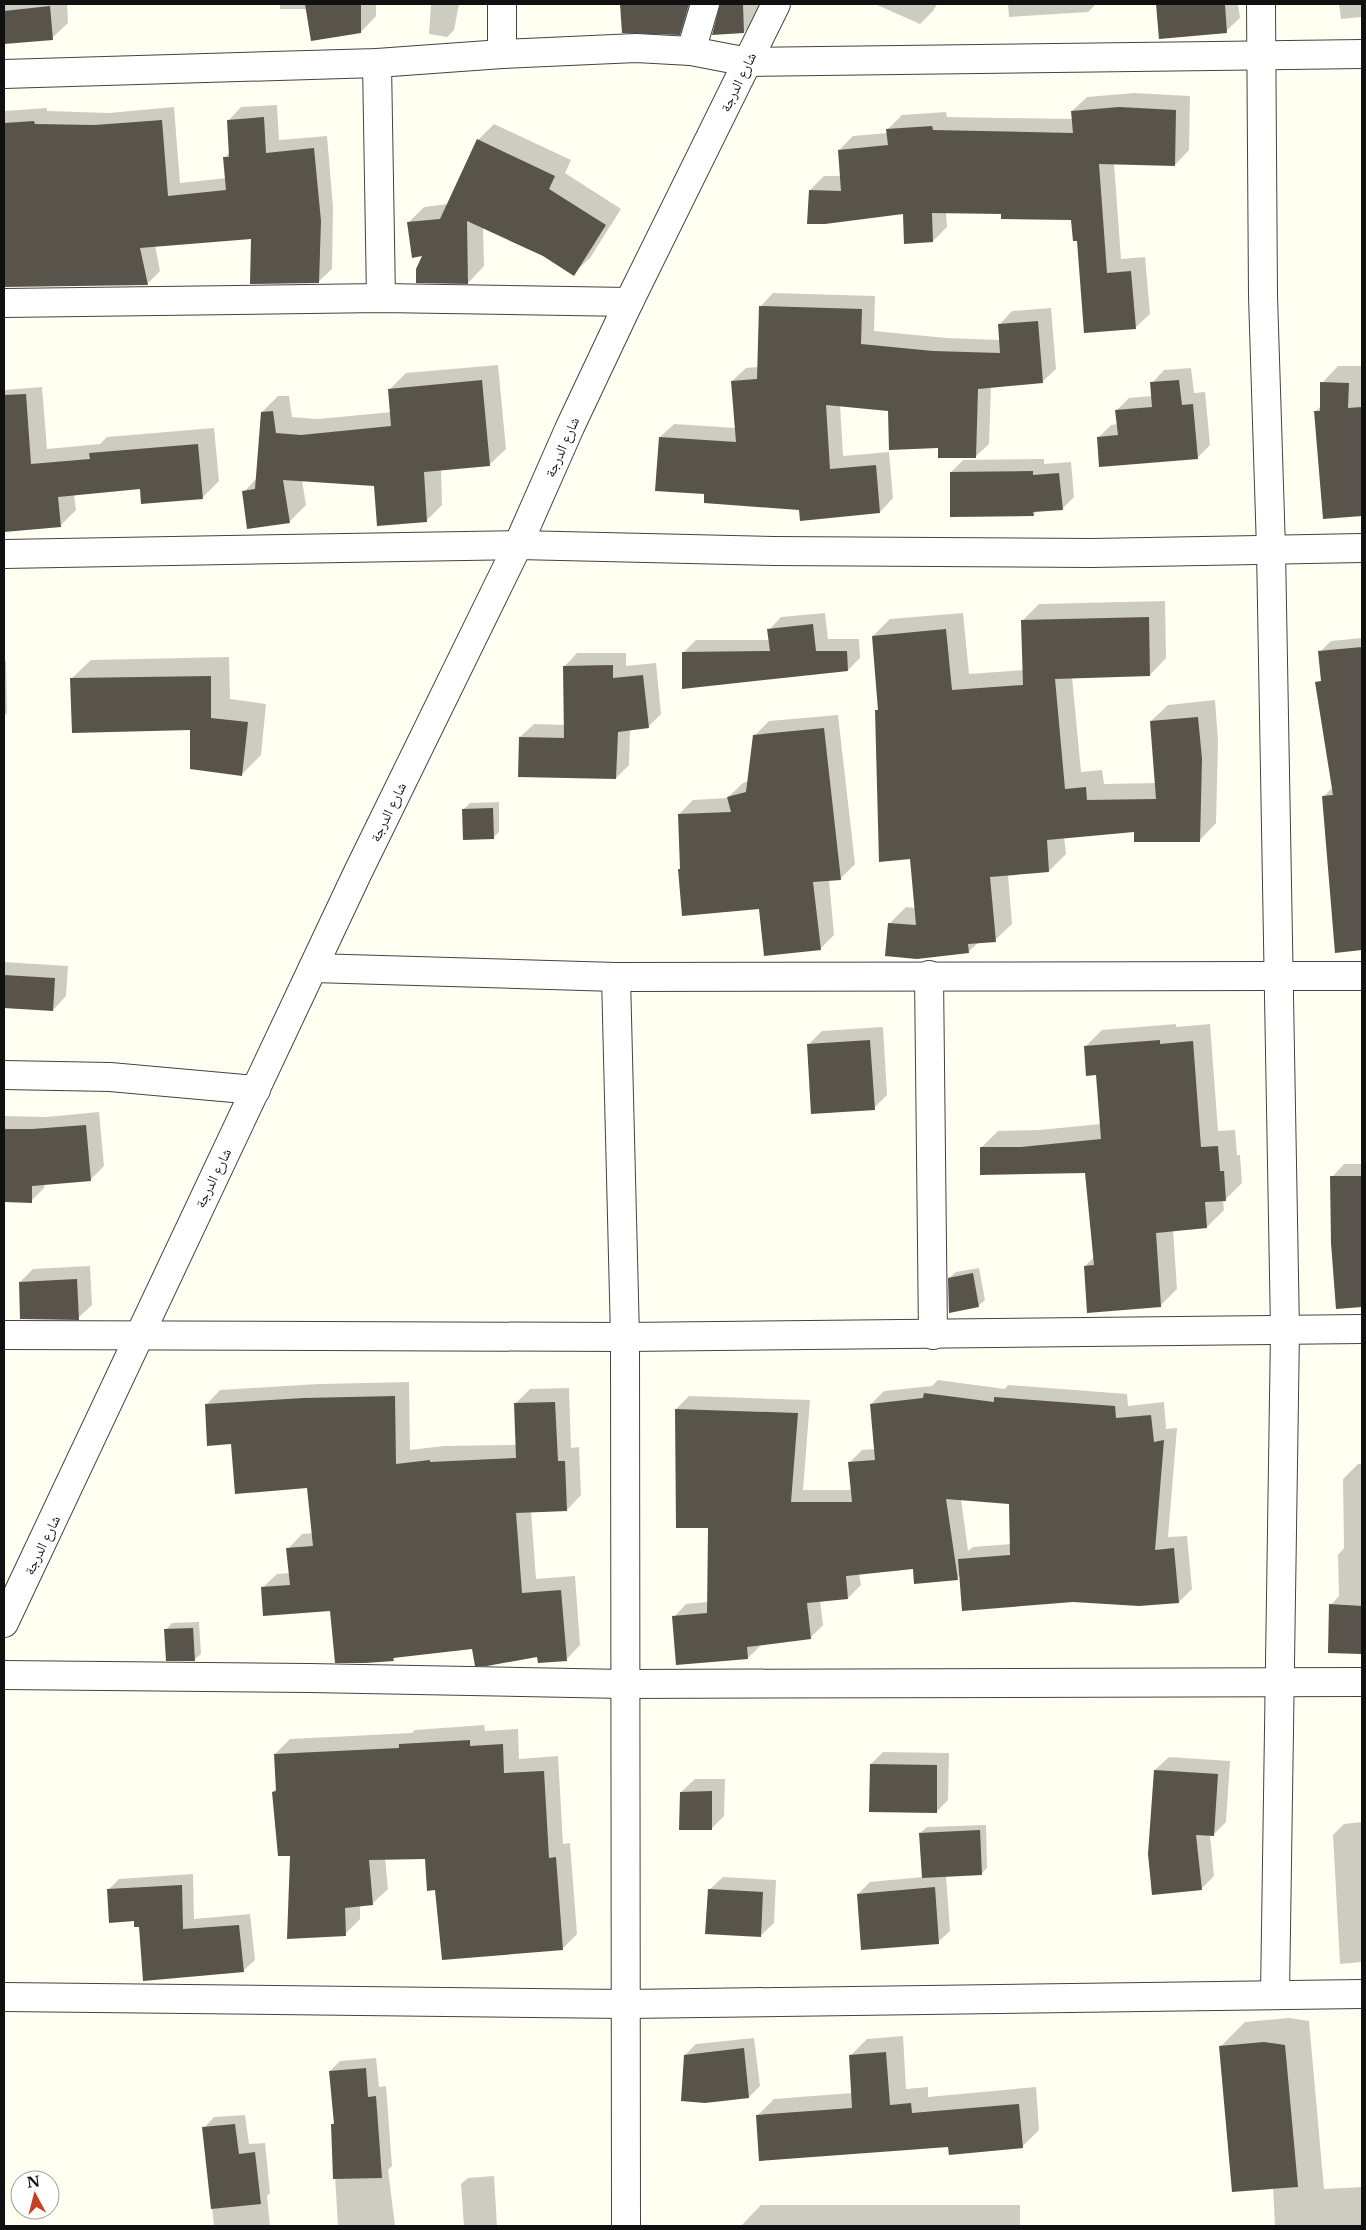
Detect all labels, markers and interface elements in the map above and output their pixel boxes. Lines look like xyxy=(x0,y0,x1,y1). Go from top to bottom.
street label: شارع الدرجة xyxy=(716,49,761,115)
street label: شارع الدرجة xyxy=(541,414,584,480)
street label: شارع الدرجة xyxy=(366,779,411,845)
street label: شارع الدرجة xyxy=(191,1145,236,1211)
street label: شارع الدرجة xyxy=(20,1512,65,1578)
north arrow xyxy=(10,2170,60,2220)
text: N xyxy=(26,2172,41,2192)

